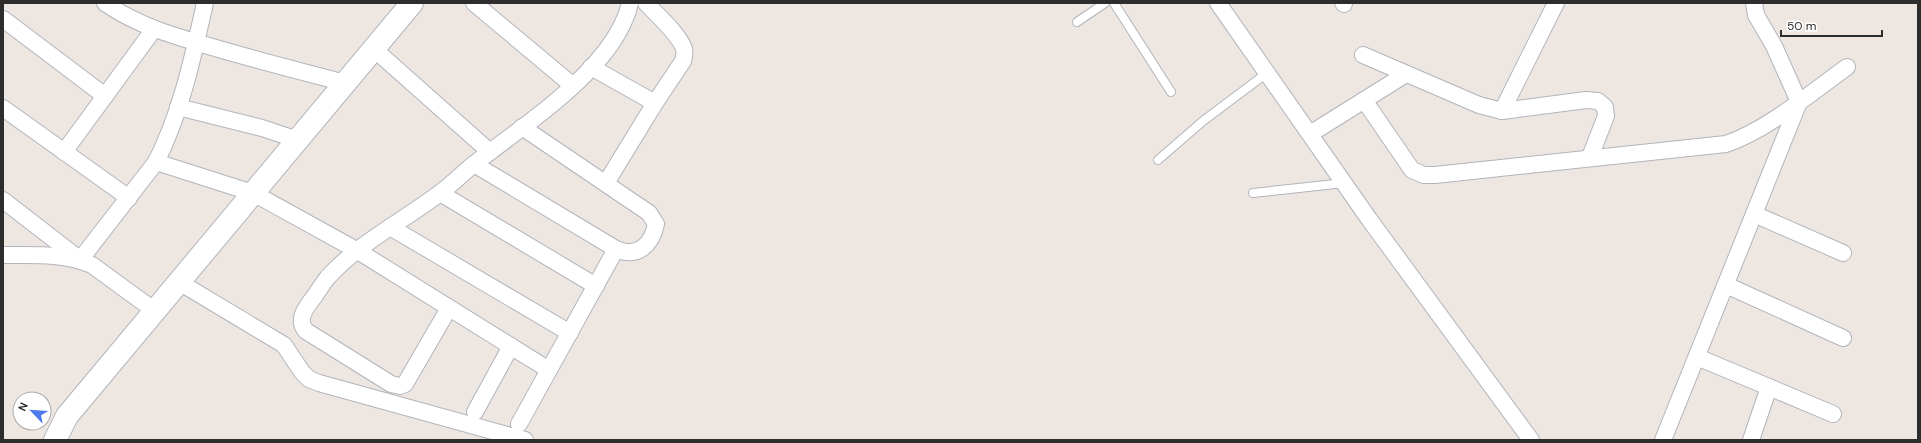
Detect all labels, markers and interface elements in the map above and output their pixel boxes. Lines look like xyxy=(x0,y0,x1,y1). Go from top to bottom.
scale bar xyxy=(1781,12,1882,38)
text: 50 m xyxy=(1787,18,1816,34)
north arrow xyxy=(12,391,52,431)
text: N xyxy=(15,400,31,413)

